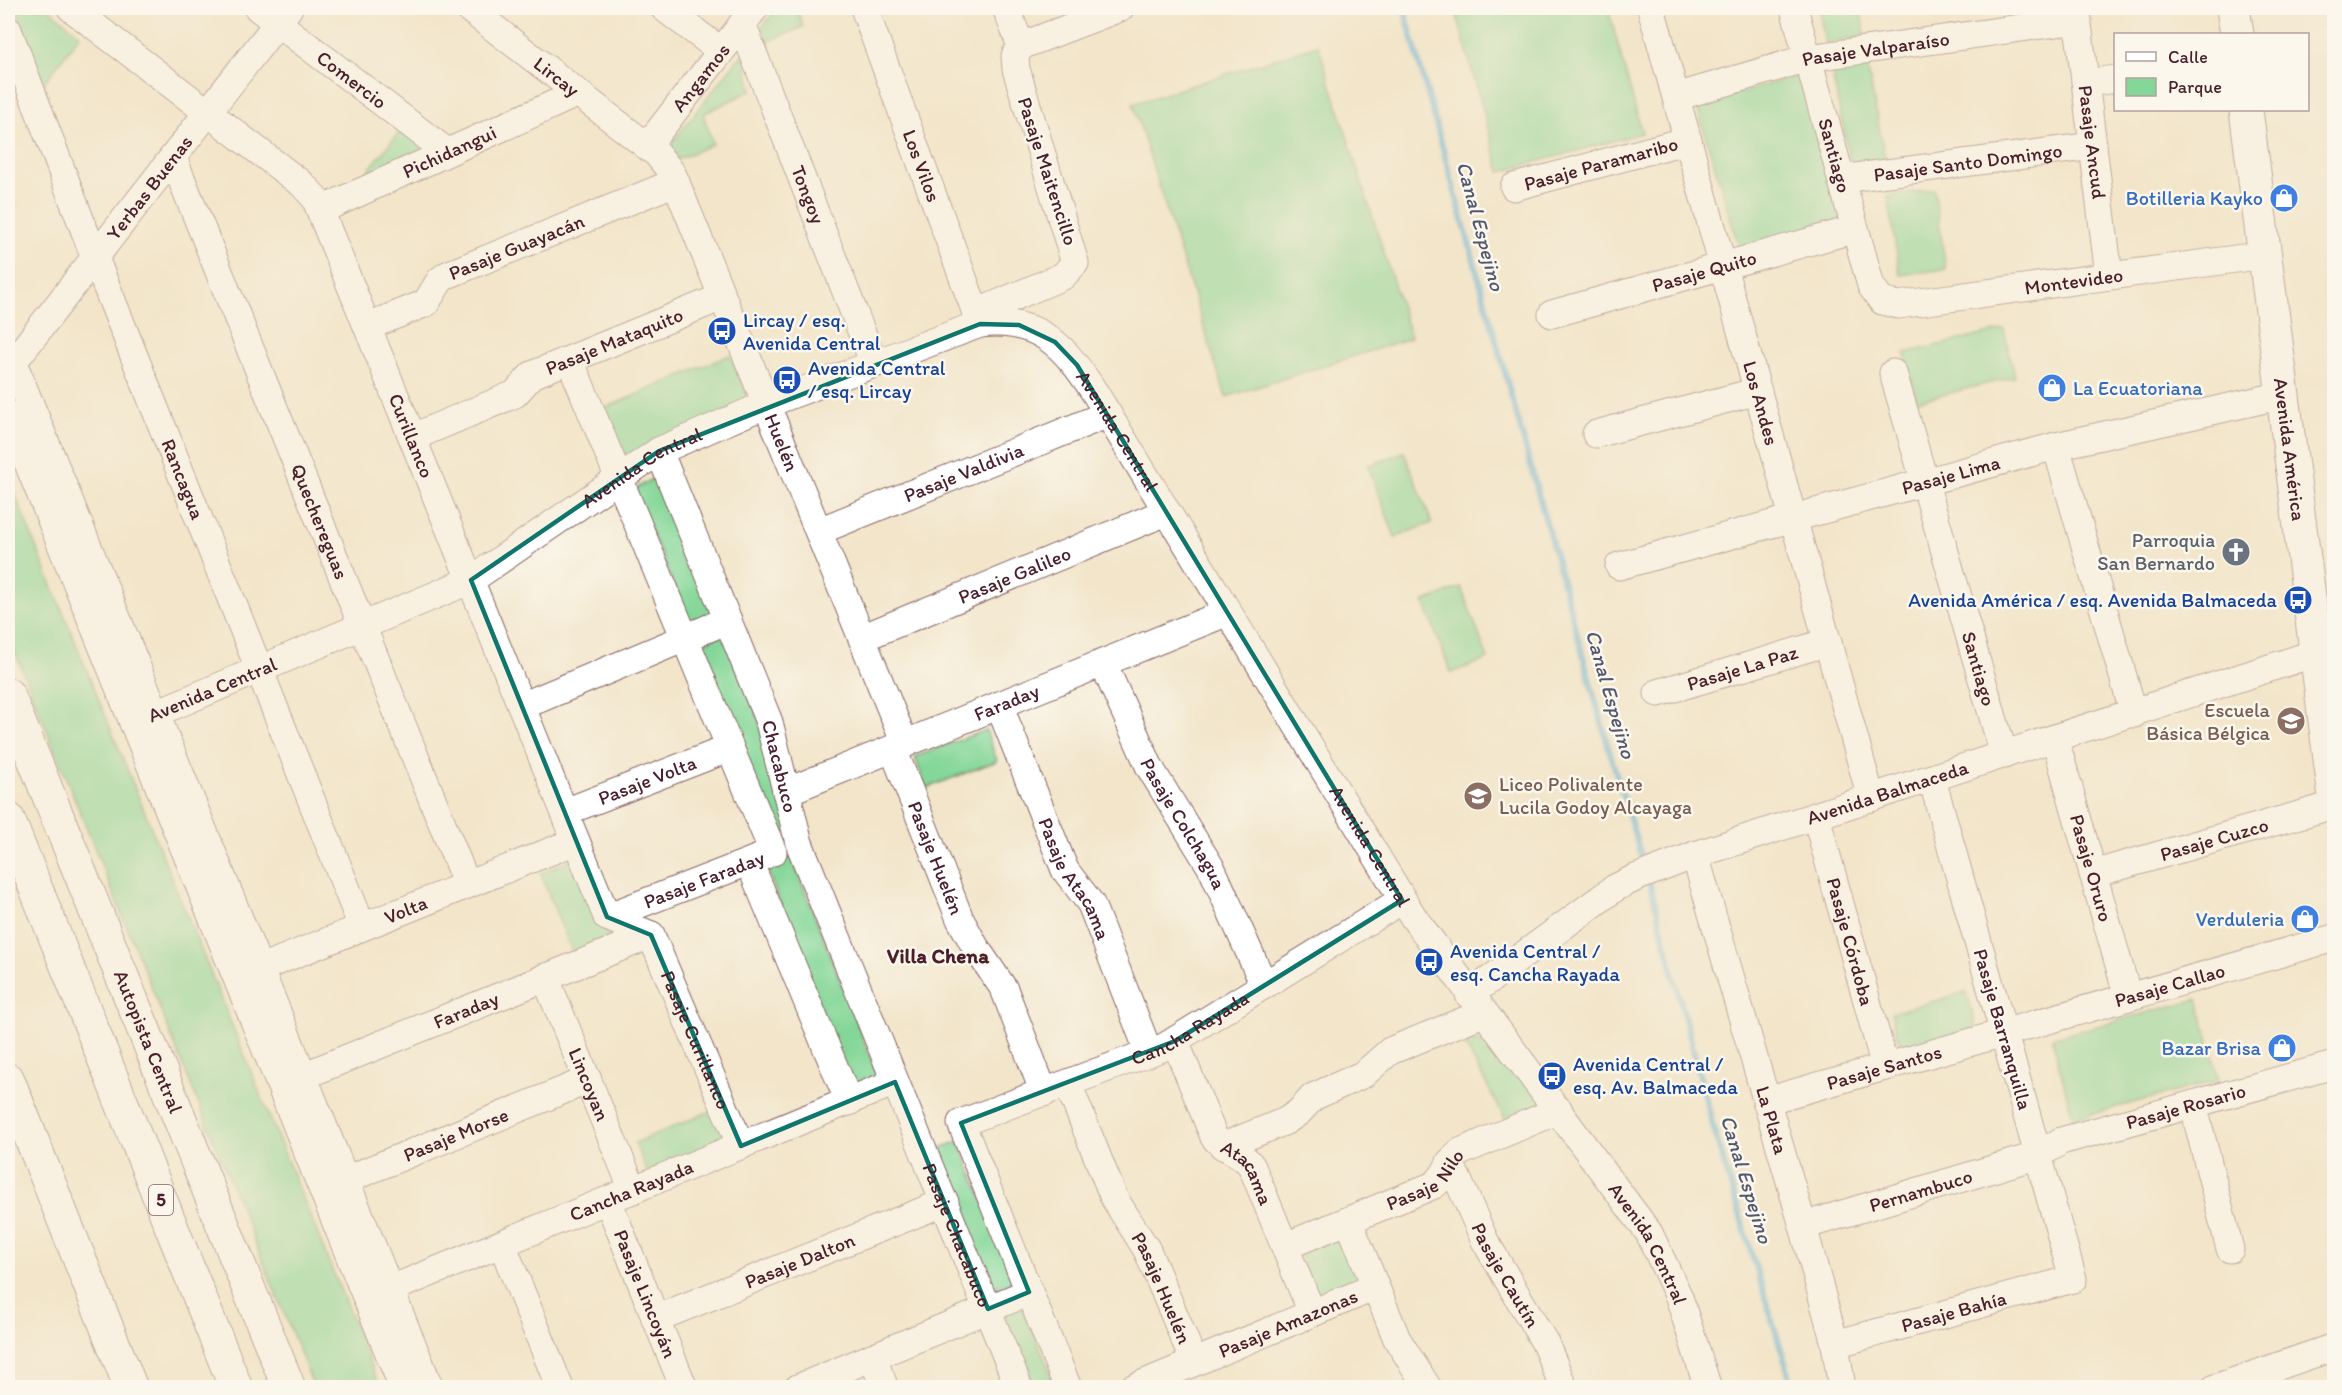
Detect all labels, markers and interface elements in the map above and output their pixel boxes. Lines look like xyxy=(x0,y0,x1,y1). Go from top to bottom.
street label: Pasaje Valparaíso xyxy=(1799,26,1951,71)
legend xyxy=(2114,33,2309,111)
street label: Angamos xyxy=(666,38,735,117)
street label: Comercio xyxy=(312,45,392,114)
text: Calle xyxy=(2168,46,2208,68)
street label: Lircay xyxy=(529,51,585,102)
text: Parque xyxy=(2168,76,2222,98)
street label: Pasaje Ancud xyxy=(2074,84,2111,201)
street label: Pasaje Maitencillo xyxy=(1013,94,1083,248)
street label: Santiago xyxy=(1813,115,1857,196)
street label: Pichidangui xyxy=(399,120,500,183)
street label: Los Vilos xyxy=(898,126,946,205)
street label: Yerbas Buenas xyxy=(101,130,198,245)
street label: Pasaje Paramaribo xyxy=(1521,131,1681,196)
street label: Pasaje Santo Domingo xyxy=(1872,138,2064,187)
water label: Canal Espejino xyxy=(1452,159,1511,295)
street label: Tongoy xyxy=(786,162,831,228)
shop icon: Botilleria Kayko xyxy=(2268,182,2300,214)
place label: Botilleria Kayko xyxy=(2126,186,2263,210)
street label: Pasaje Guayacán xyxy=(445,208,588,285)
street label: Pasaje Quito xyxy=(1649,245,1759,297)
street label: Montevideo xyxy=(2023,262,2125,300)
street label: Pasaje Mataquito xyxy=(542,302,687,380)
place label: Lircay / esq. Avenida Central xyxy=(743,308,881,355)
bus stop icon: Lircay / esq. Avenida Central xyxy=(706,315,738,347)
place label: Avenida Central / esq. Lircay xyxy=(808,356,946,403)
street label: Los Andes xyxy=(1738,358,1784,448)
bus stop icon: Avenida Central / esq. Lircay xyxy=(771,364,803,396)
street label: Avenida Central xyxy=(1071,366,1164,496)
shop icon: La Ecuatoriana xyxy=(2036,372,2068,404)
place label: La Ecuatoriana xyxy=(2073,376,2203,400)
street label: Avenida América xyxy=(2269,376,2311,522)
street label: Curillanco xyxy=(384,390,439,482)
street label: Huelén xyxy=(759,410,805,475)
street label: Avenida Central xyxy=(577,422,706,513)
street label: Rancagua xyxy=(156,435,210,523)
street label: Pasaje Valdivia xyxy=(900,437,1028,507)
street label: Pasaje Lima xyxy=(1899,450,2003,500)
street label: Quechereguas xyxy=(286,460,354,583)
place label: Parroquia San Bernardo xyxy=(2097,528,2215,575)
church icon: Parroquia San Bernardo xyxy=(2220,536,2252,568)
street label: Pasaje Galileo xyxy=(955,541,1074,609)
bus stop icon: Avenida América / esq. Avenida Balmaceda xyxy=(2282,584,2314,616)
place label: Avenida América / esq. Avenida Balmaceda xyxy=(1908,588,2278,612)
water label: Canal Espejino xyxy=(1581,627,1642,763)
street label: Santiago xyxy=(1957,629,2001,709)
street label: Pasaje La Paz xyxy=(1684,640,1801,696)
street label: Avenida Central xyxy=(144,652,281,727)
street label: Faraday xyxy=(970,678,1043,726)
place label: Escuela Básica Bélgica xyxy=(2146,698,2271,745)
school or university icon: Escuela Básica Bélgica xyxy=(2275,705,2307,737)
street label: Chacabuco xyxy=(757,718,803,815)
street label: Pasaje Volta xyxy=(595,750,700,810)
street label: Pasaje Colchagua xyxy=(1135,754,1232,894)
street label: Avenida Balmaceda xyxy=(1804,755,1972,830)
place label: Liceo Polivalente Lucila Godoy Alcayaga xyxy=(1499,772,1692,819)
school or university icon: Liceo Polivalente Lucila Godoy Alcayaga xyxy=(1462,780,1494,812)
street label: Avenida Central xyxy=(1324,781,1416,911)
street label: Pasaje Huelén xyxy=(903,798,969,918)
street label: Pasaje Oruro xyxy=(2065,811,2118,924)
street label: Pasaje Cuzco xyxy=(2157,812,2271,866)
street label: Pasaje Atacama xyxy=(1033,814,1116,944)
street label: Pasaje Faraday xyxy=(640,845,768,914)
street label: Pasaje Córdoba xyxy=(1821,875,1880,1008)
street label: Volta xyxy=(381,890,431,929)
shop icon: Verduleria xyxy=(2289,903,2321,935)
place label: Verduleria xyxy=(2196,907,2284,931)
place label: Avenida Central / esq. Cancha Rayada xyxy=(1450,939,1620,986)
district label: Villa Chena xyxy=(887,943,990,968)
bus stop icon: Avenida Central / esq. Cancha Rayada xyxy=(1413,946,1445,978)
street label: Pasaje Barranquilla xyxy=(1969,946,2038,1112)
street label: Pasaje Callao xyxy=(2112,958,2228,1012)
street label: Autopista Central xyxy=(109,966,188,1117)
street label: Pasaje Curillanco xyxy=(656,967,736,1113)
street label: Faraday xyxy=(430,986,503,1034)
street label: Cancha Rayada xyxy=(1128,986,1253,1070)
shop icon: Bazar Brisa xyxy=(2266,1032,2298,1064)
place label: Bazar Brisa xyxy=(2162,1036,2262,1060)
street label: Pasaje Santos xyxy=(1824,1039,1945,1095)
street label: Lincoyan xyxy=(564,1044,615,1124)
place label: Avenida Central / esq. Av. Balmaceda xyxy=(1573,1052,1739,1099)
bus stop icon: Avenida Central / esq. Av. Balmaceda xyxy=(1536,1060,1568,1092)
street label: Pasaje Rosario xyxy=(2123,1078,2248,1134)
street label: La Plata xyxy=(1751,1083,1794,1157)
street label: Pasaje Morse xyxy=(400,1102,512,1167)
water label: Canal Espejino xyxy=(1716,1112,1779,1247)
street label: Atacama xyxy=(1217,1135,1279,1209)
street label: Pasaje Nilo xyxy=(1382,1143,1469,1215)
street label: Cancha Rayada xyxy=(566,1154,697,1226)
street label: Pasaje Chacabuco xyxy=(917,1160,997,1311)
street label: Pernambuco xyxy=(1866,1164,1975,1217)
street label: Avenida Central xyxy=(1603,1178,1693,1307)
road number: 5 xyxy=(149,1185,173,1215)
street label: Pasaje Cautín xyxy=(1466,1219,1545,1332)
street label: Pasaje Lincoyán xyxy=(609,1226,682,1361)
street label: Pasaje Huelén xyxy=(1126,1227,1197,1347)
street label: Pasaje Dalton xyxy=(741,1228,859,1294)
street label: Pasaje Amazonas xyxy=(1215,1284,1361,1363)
street label: Pasaje Bahía xyxy=(1898,1286,2009,1337)

